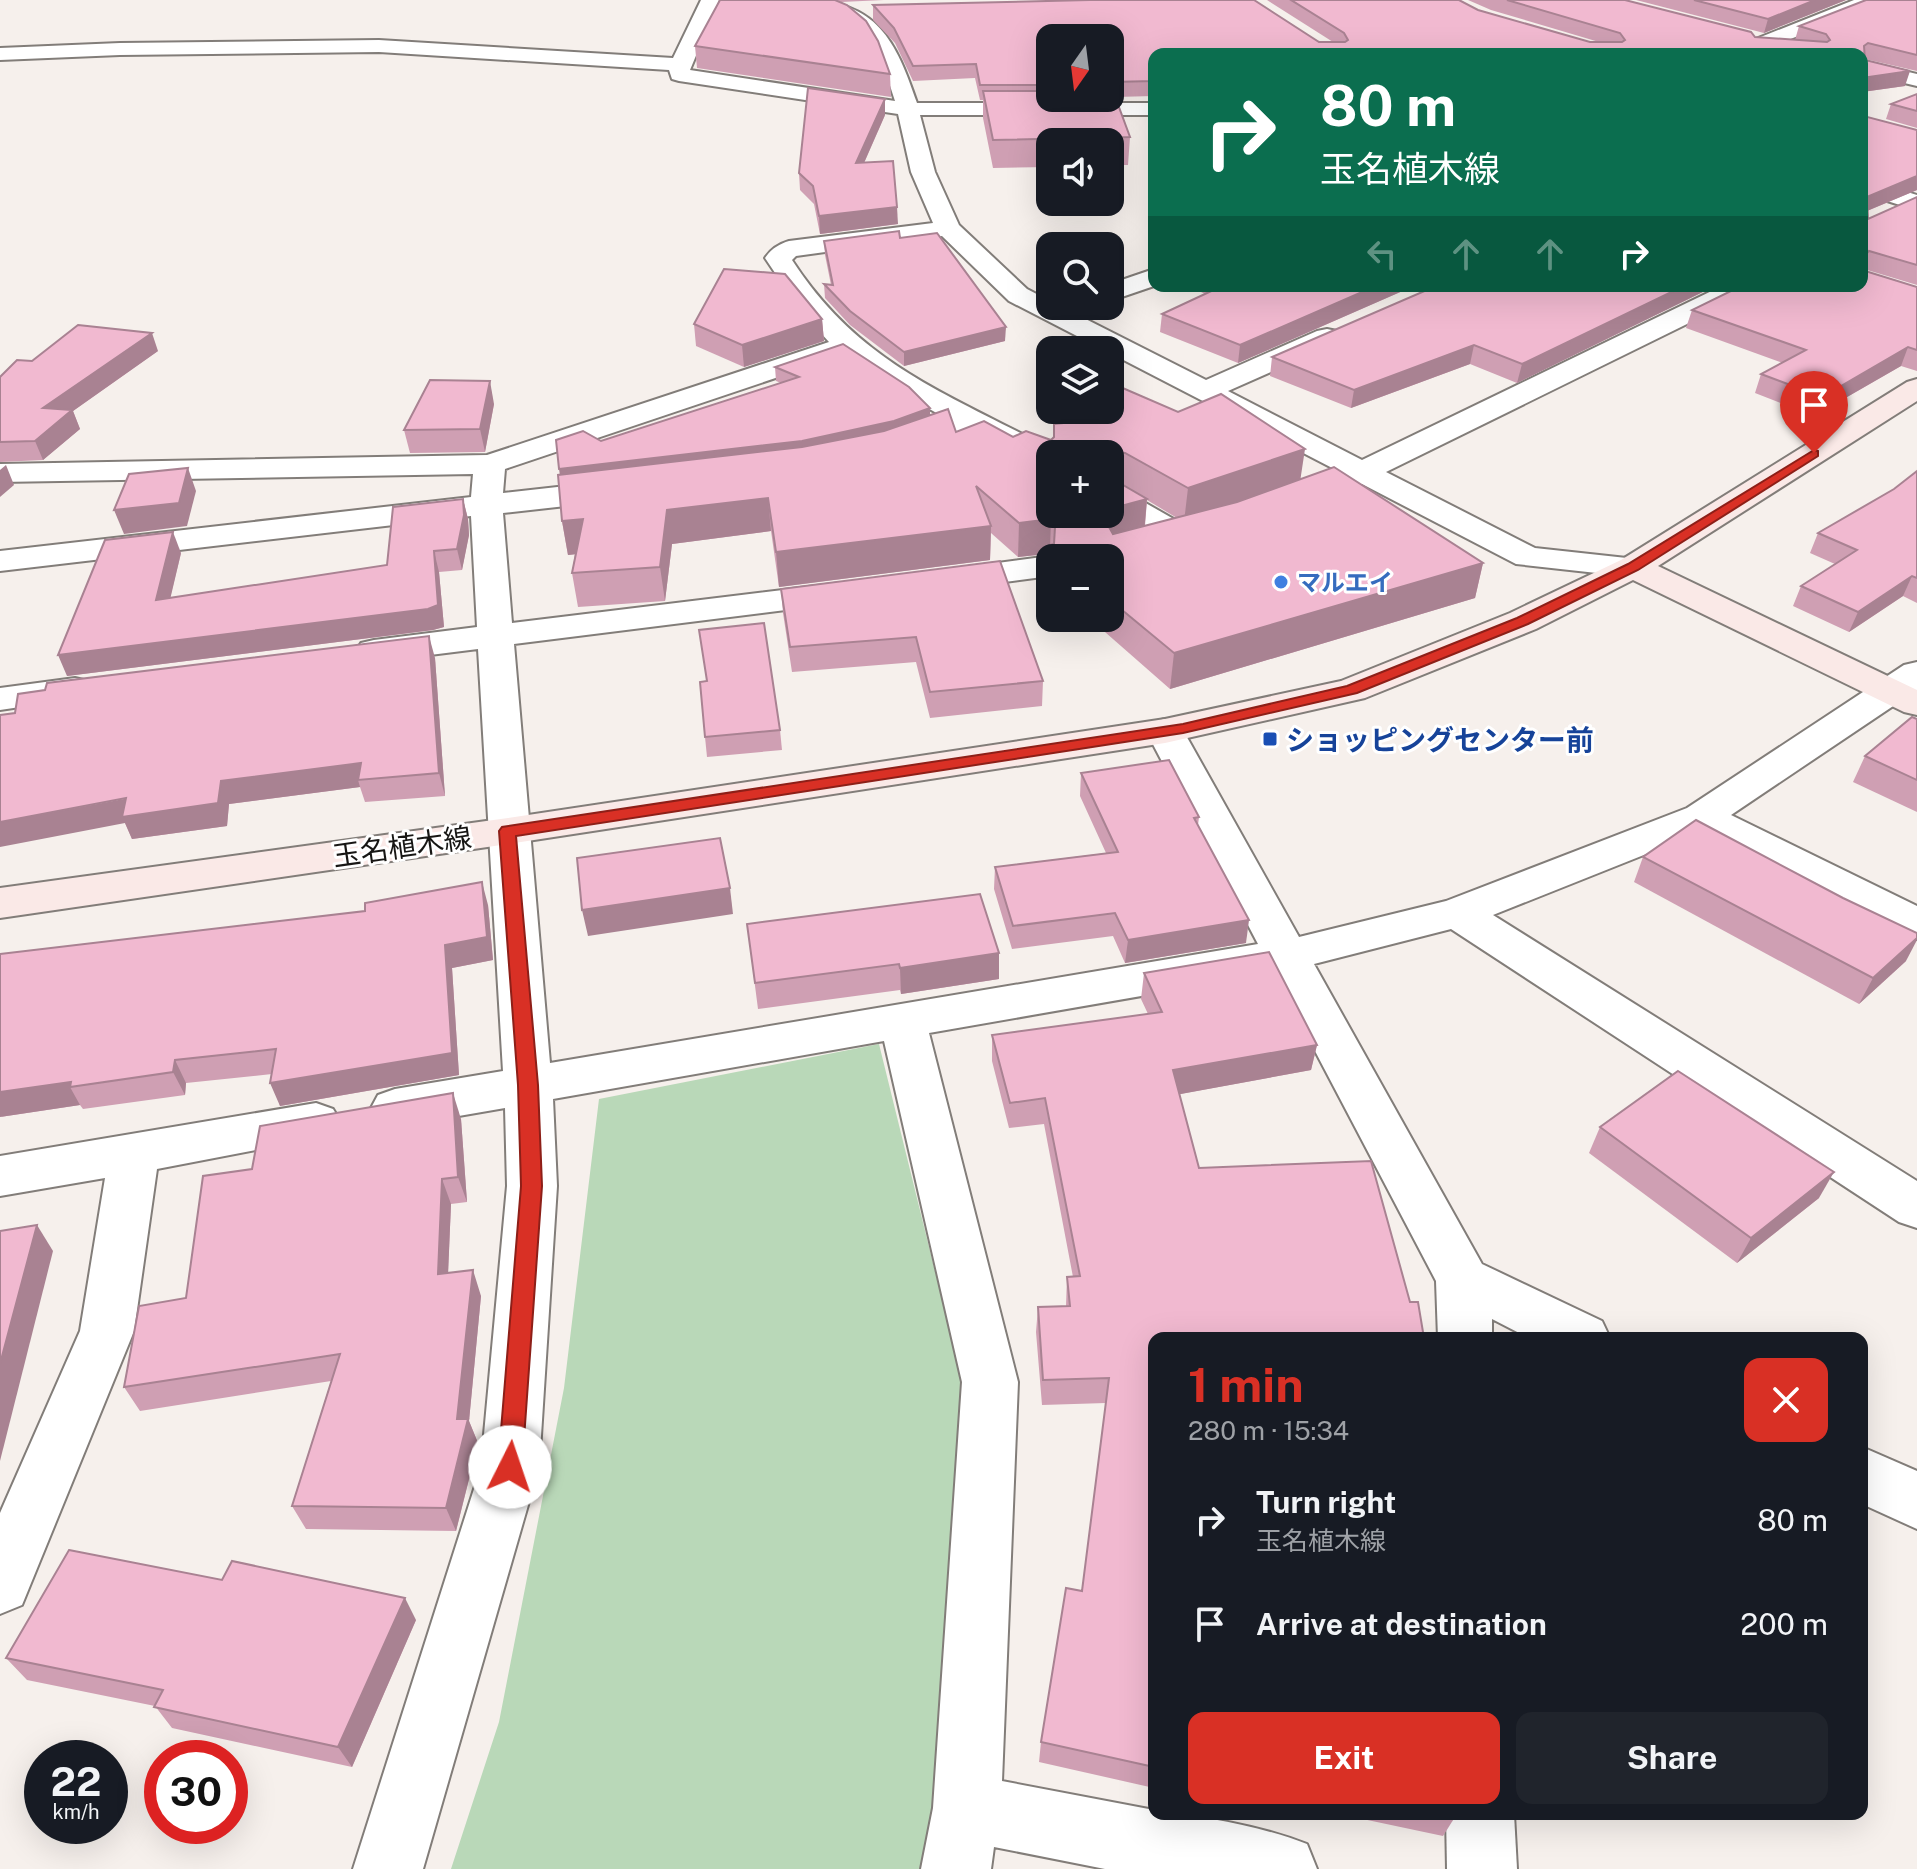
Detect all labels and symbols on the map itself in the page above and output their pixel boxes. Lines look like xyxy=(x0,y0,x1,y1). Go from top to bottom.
north arrow xyxy=(1036,24,1124,112)
pin xyxy=(1780,371,1848,453)
place label: マルエイ xyxy=(1297,568,1393,596)
marker: マルエイ xyxy=(1272,573,1290,591)
place label: ショッピングセンター前 xyxy=(1286,723,1594,756)
marker: ショッピングセンター前 xyxy=(1261,730,1279,748)
street label: 玉名植木線 xyxy=(330,820,474,872)
position arrow xyxy=(468,1425,552,1509)
speed limit sign: 30 xyxy=(144,1740,248,1844)

